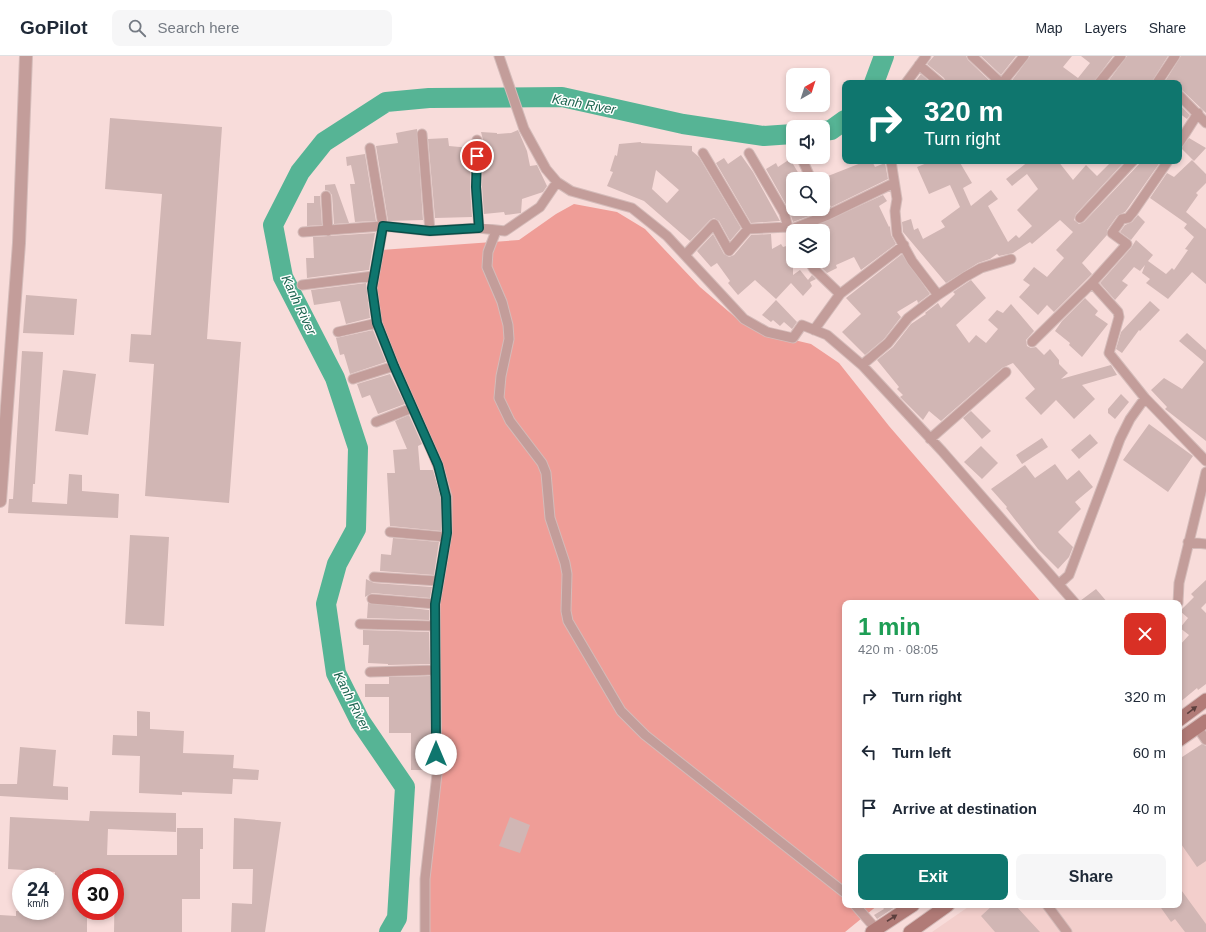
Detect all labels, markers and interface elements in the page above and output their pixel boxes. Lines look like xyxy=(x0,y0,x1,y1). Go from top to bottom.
search box xyxy=(112,10,392,46)
text: GoPilot xyxy=(20,17,88,38)
icon: search xyxy=(126,17,148,39)
text: Search here xyxy=(158,19,239,36)
text: Map xyxy=(1035,20,1063,36)
text: Layers xyxy=(1085,20,1127,36)
text: Share xyxy=(1149,20,1186,36)
north arrow xyxy=(786,68,830,112)
map controls xyxy=(786,68,830,268)
water label: Kanh River xyxy=(551,91,618,117)
icon: right xyxy=(858,96,910,148)
text: 320 m xyxy=(924,96,1003,127)
button: sound xyxy=(786,120,830,164)
text: Turn right xyxy=(924,129,1000,149)
pin xyxy=(460,139,494,173)
icon: arrive xyxy=(466,145,488,167)
button: search xyxy=(786,172,830,216)
button: layers xyxy=(786,224,830,268)
water label: Kanh River xyxy=(279,273,320,338)
text: 1 min xyxy=(858,613,921,640)
button: close xyxy=(1124,613,1166,655)
text: 420 m · 08:05 xyxy=(858,642,938,657)
water label: Kanh River xyxy=(331,669,374,734)
icon: right xyxy=(858,685,880,707)
text: Turn right xyxy=(892,688,962,705)
text: 320 m xyxy=(1124,688,1166,705)
one-way arrow xyxy=(1187,706,1198,714)
position arrow xyxy=(415,733,457,775)
icon: left xyxy=(858,741,880,763)
text: Turn left xyxy=(892,744,951,761)
text: 60 m xyxy=(1133,744,1166,761)
icon: arrive xyxy=(858,797,880,819)
text: Arrive at destination xyxy=(892,800,1037,817)
text: 40 m xyxy=(1133,800,1166,817)
button: Exit xyxy=(858,854,1008,900)
button: Share xyxy=(1016,854,1166,900)
speed limit sign: 30 xyxy=(72,868,124,920)
text: 24 xyxy=(27,878,49,900)
text: km/h xyxy=(27,898,49,909)
one-way arrow xyxy=(886,915,898,922)

